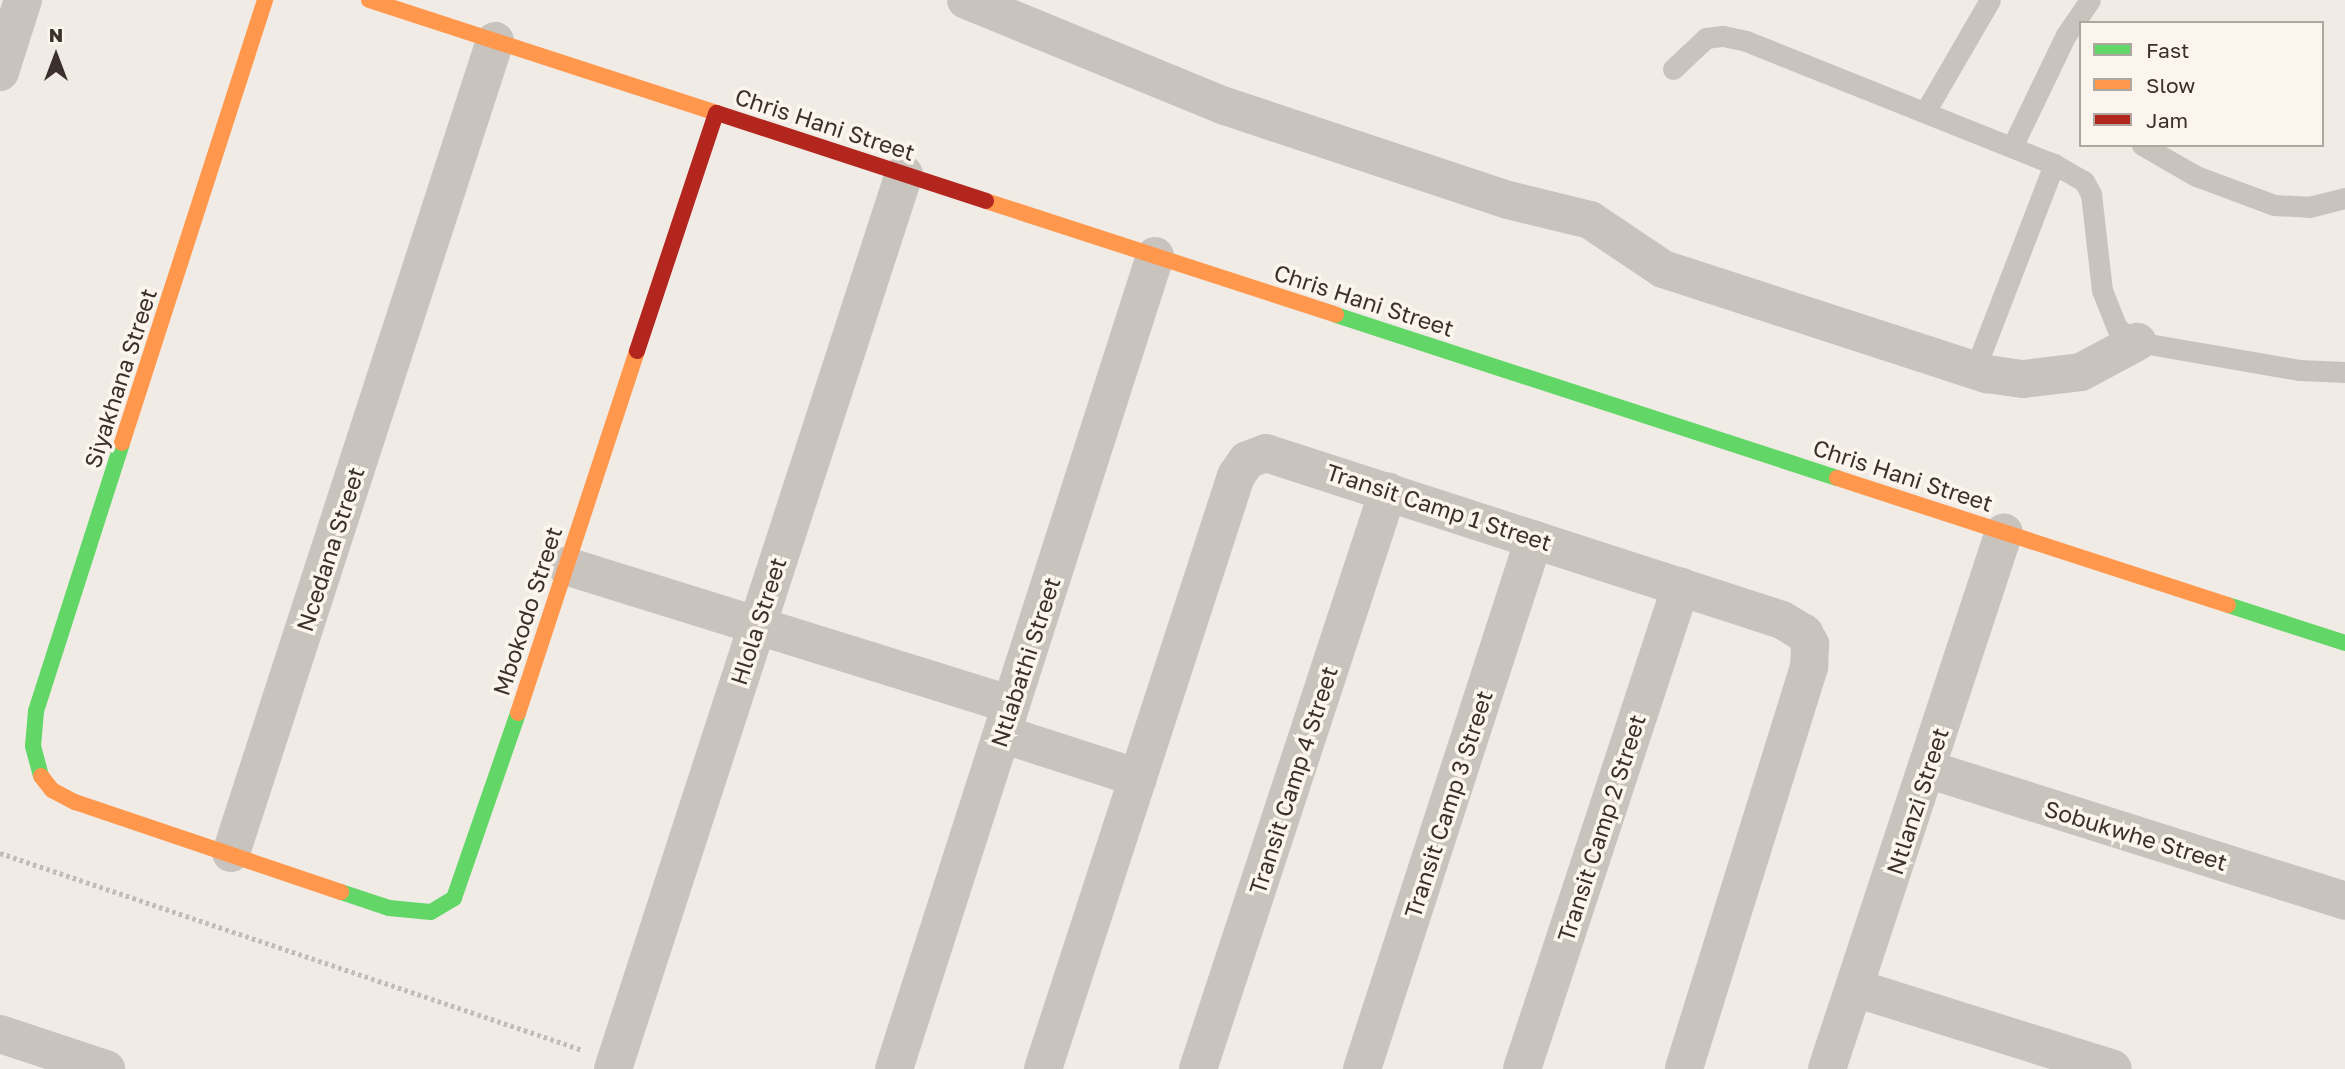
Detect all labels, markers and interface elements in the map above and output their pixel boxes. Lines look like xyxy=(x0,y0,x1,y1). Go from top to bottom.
north arrow xyxy=(21,21,91,91)
legend xyxy=(2079,21,2324,147)
text: N xyxy=(49,23,63,46)
text: Fast xyxy=(2146,37,2189,63)
text: Slow xyxy=(2146,72,2195,98)
street label: Chris Hani Street xyxy=(732,82,918,166)
text: Jam xyxy=(2146,107,2188,133)
street label: Chris Hani Street xyxy=(1271,258,1457,342)
street label: Siyakhana Street xyxy=(78,285,162,471)
street label: Chris Hani Street xyxy=(1810,433,1996,517)
street label: Transit Camp 1 Street xyxy=(1323,458,1555,556)
street label: Ncedana Street xyxy=(290,463,370,635)
street label: Mbokodo Street xyxy=(487,523,567,699)
street label: Hlola Street xyxy=(724,554,792,688)
street label: Ntlabathi Street xyxy=(984,573,1066,751)
street label: Transit Camp 4 Street xyxy=(1243,663,1343,897)
street label: Transit Camp 3 Street xyxy=(1398,687,1498,921)
street label: Transit Camp 2 Street xyxy=(1551,711,1651,945)
street label: Ntlanzi Street xyxy=(1880,724,1954,878)
street label: Sobukwhe Street xyxy=(2041,794,2231,876)

